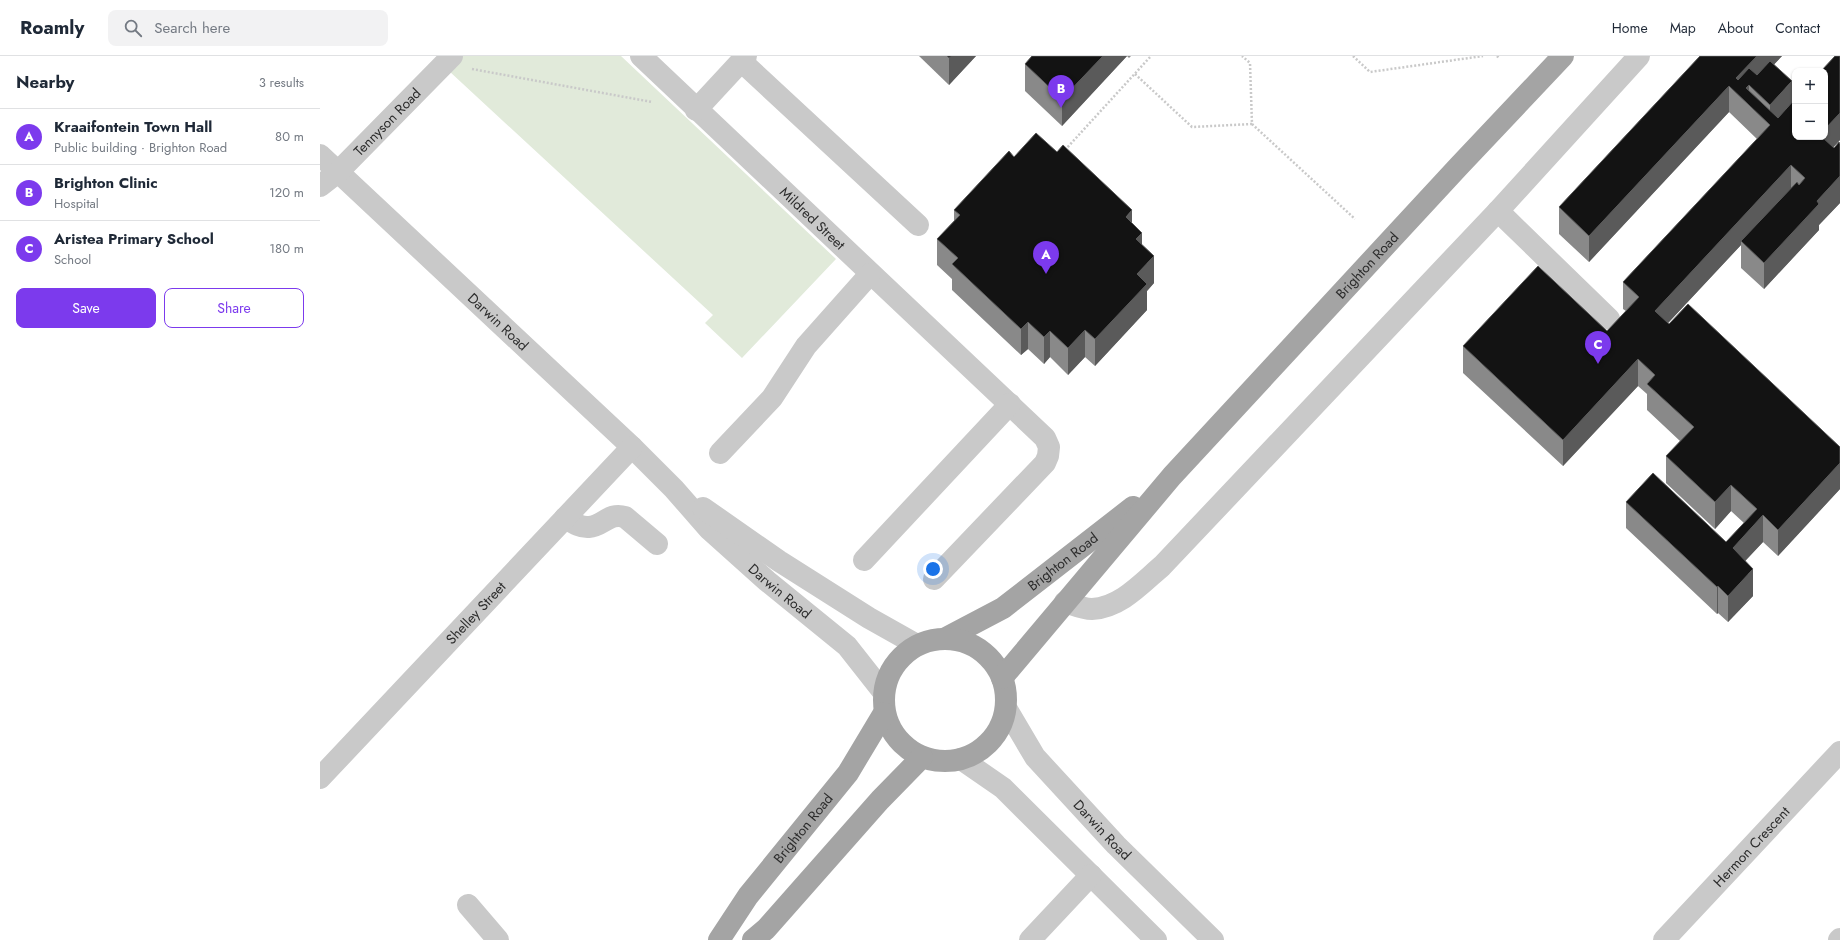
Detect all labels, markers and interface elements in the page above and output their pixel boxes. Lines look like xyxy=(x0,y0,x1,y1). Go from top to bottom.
search box xyxy=(108,10,388,46)
text: Roamly xyxy=(20,14,84,41)
icon: search xyxy=(122,17,144,39)
text: Search here xyxy=(154,17,230,39)
text: Home xyxy=(1612,18,1648,38)
text: Map xyxy=(1670,18,1696,38)
text: About xyxy=(1718,18,1753,38)
text: Contact xyxy=(1775,18,1820,38)
map controls xyxy=(1792,68,1828,140)
button: + xyxy=(1792,68,1828,104)
text: Nearby xyxy=(16,70,74,94)
text: 3 results xyxy=(259,73,304,92)
pin: B xyxy=(1048,75,1074,108)
street label: Tennyson Road xyxy=(349,83,425,160)
button: − xyxy=(1792,104,1828,140)
text: Kraaifontein Town Hall xyxy=(54,116,212,138)
text: A xyxy=(24,127,34,146)
text: 80 m xyxy=(275,127,304,146)
text: Public building · Brighton Road xyxy=(54,138,227,157)
text: Brighton Clinic xyxy=(54,172,158,194)
street label: Mildred Street xyxy=(775,182,850,255)
text: B xyxy=(25,183,33,202)
text: 120 m xyxy=(269,183,304,202)
text: Hospital xyxy=(54,194,99,213)
text: Aristea Primary School xyxy=(54,228,214,250)
street label: Brighton Road xyxy=(1331,228,1403,303)
text: C xyxy=(24,239,34,258)
text: 180 m xyxy=(269,239,304,258)
pin: A xyxy=(1033,241,1059,274)
text: School xyxy=(54,250,91,269)
button: Save xyxy=(16,288,156,328)
button: Share xyxy=(164,288,304,328)
street label: Darwin Road xyxy=(463,288,533,355)
pin: C xyxy=(1585,331,1611,364)
street label: Brighton Road xyxy=(1023,528,1102,595)
street label: Darwin Road xyxy=(744,559,816,623)
your location xyxy=(923,559,943,579)
street label: Shelley Street xyxy=(441,577,511,649)
street label: Brighton Road xyxy=(769,789,837,867)
street label: Darwin Road xyxy=(1069,795,1136,865)
street label: Hermon Crescent xyxy=(1709,801,1795,891)

